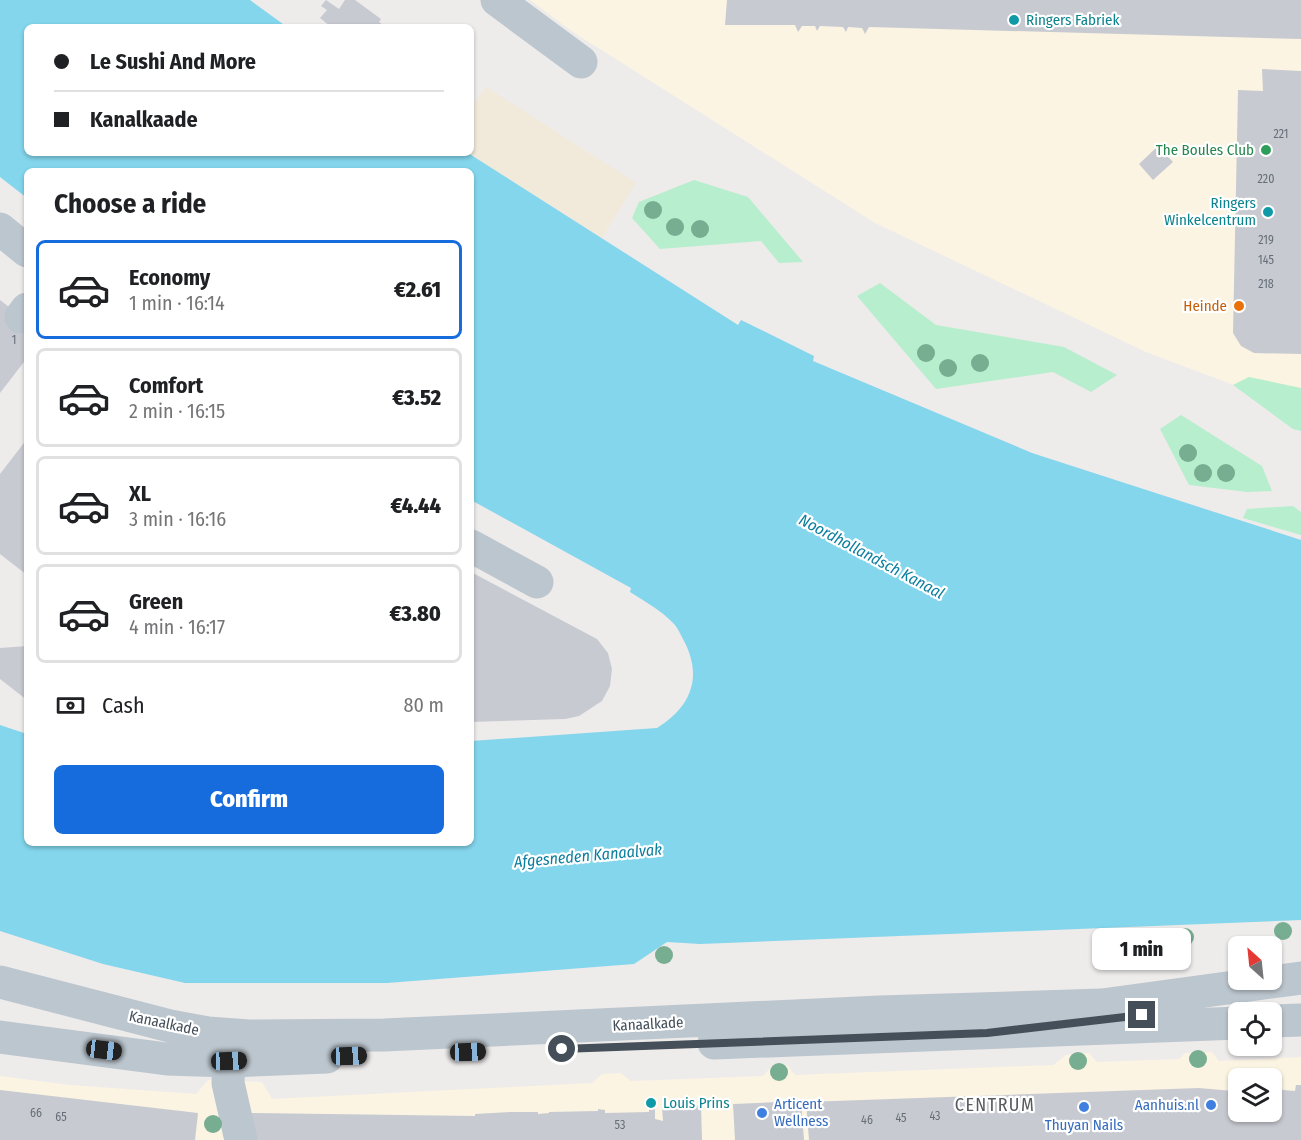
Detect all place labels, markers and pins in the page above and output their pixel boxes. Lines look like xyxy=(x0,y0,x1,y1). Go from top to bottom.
place label: Ringers Fabriek xyxy=(1026,11,1119,29)
marker: Ringers Fabriek xyxy=(1007,13,1021,27)
place label: The Boules Club xyxy=(1156,141,1254,159)
marker: The Boules Club xyxy=(1259,143,1273,157)
place label: Ringers Winkelcentrum xyxy=(1164,194,1256,229)
marker: Ringers Winkelcentrum xyxy=(1261,205,1275,219)
place label: Heinde xyxy=(1183,297,1227,315)
marker: Heinde xyxy=(1232,299,1246,313)
place label: Louis Prins xyxy=(663,1094,730,1112)
place label: Articent Wellness xyxy=(774,1095,828,1130)
marker: Louis Prins xyxy=(644,1096,658,1110)
place label: Aanhuis.nl xyxy=(1135,1096,1199,1114)
marker: Aanhuis.nl xyxy=(1204,1098,1218,1112)
marker: Thuyan Nails xyxy=(1077,1100,1091,1114)
marker: Articent Wellness xyxy=(755,1106,769,1120)
place label: Thuyan Nails xyxy=(1045,1116,1123,1134)

